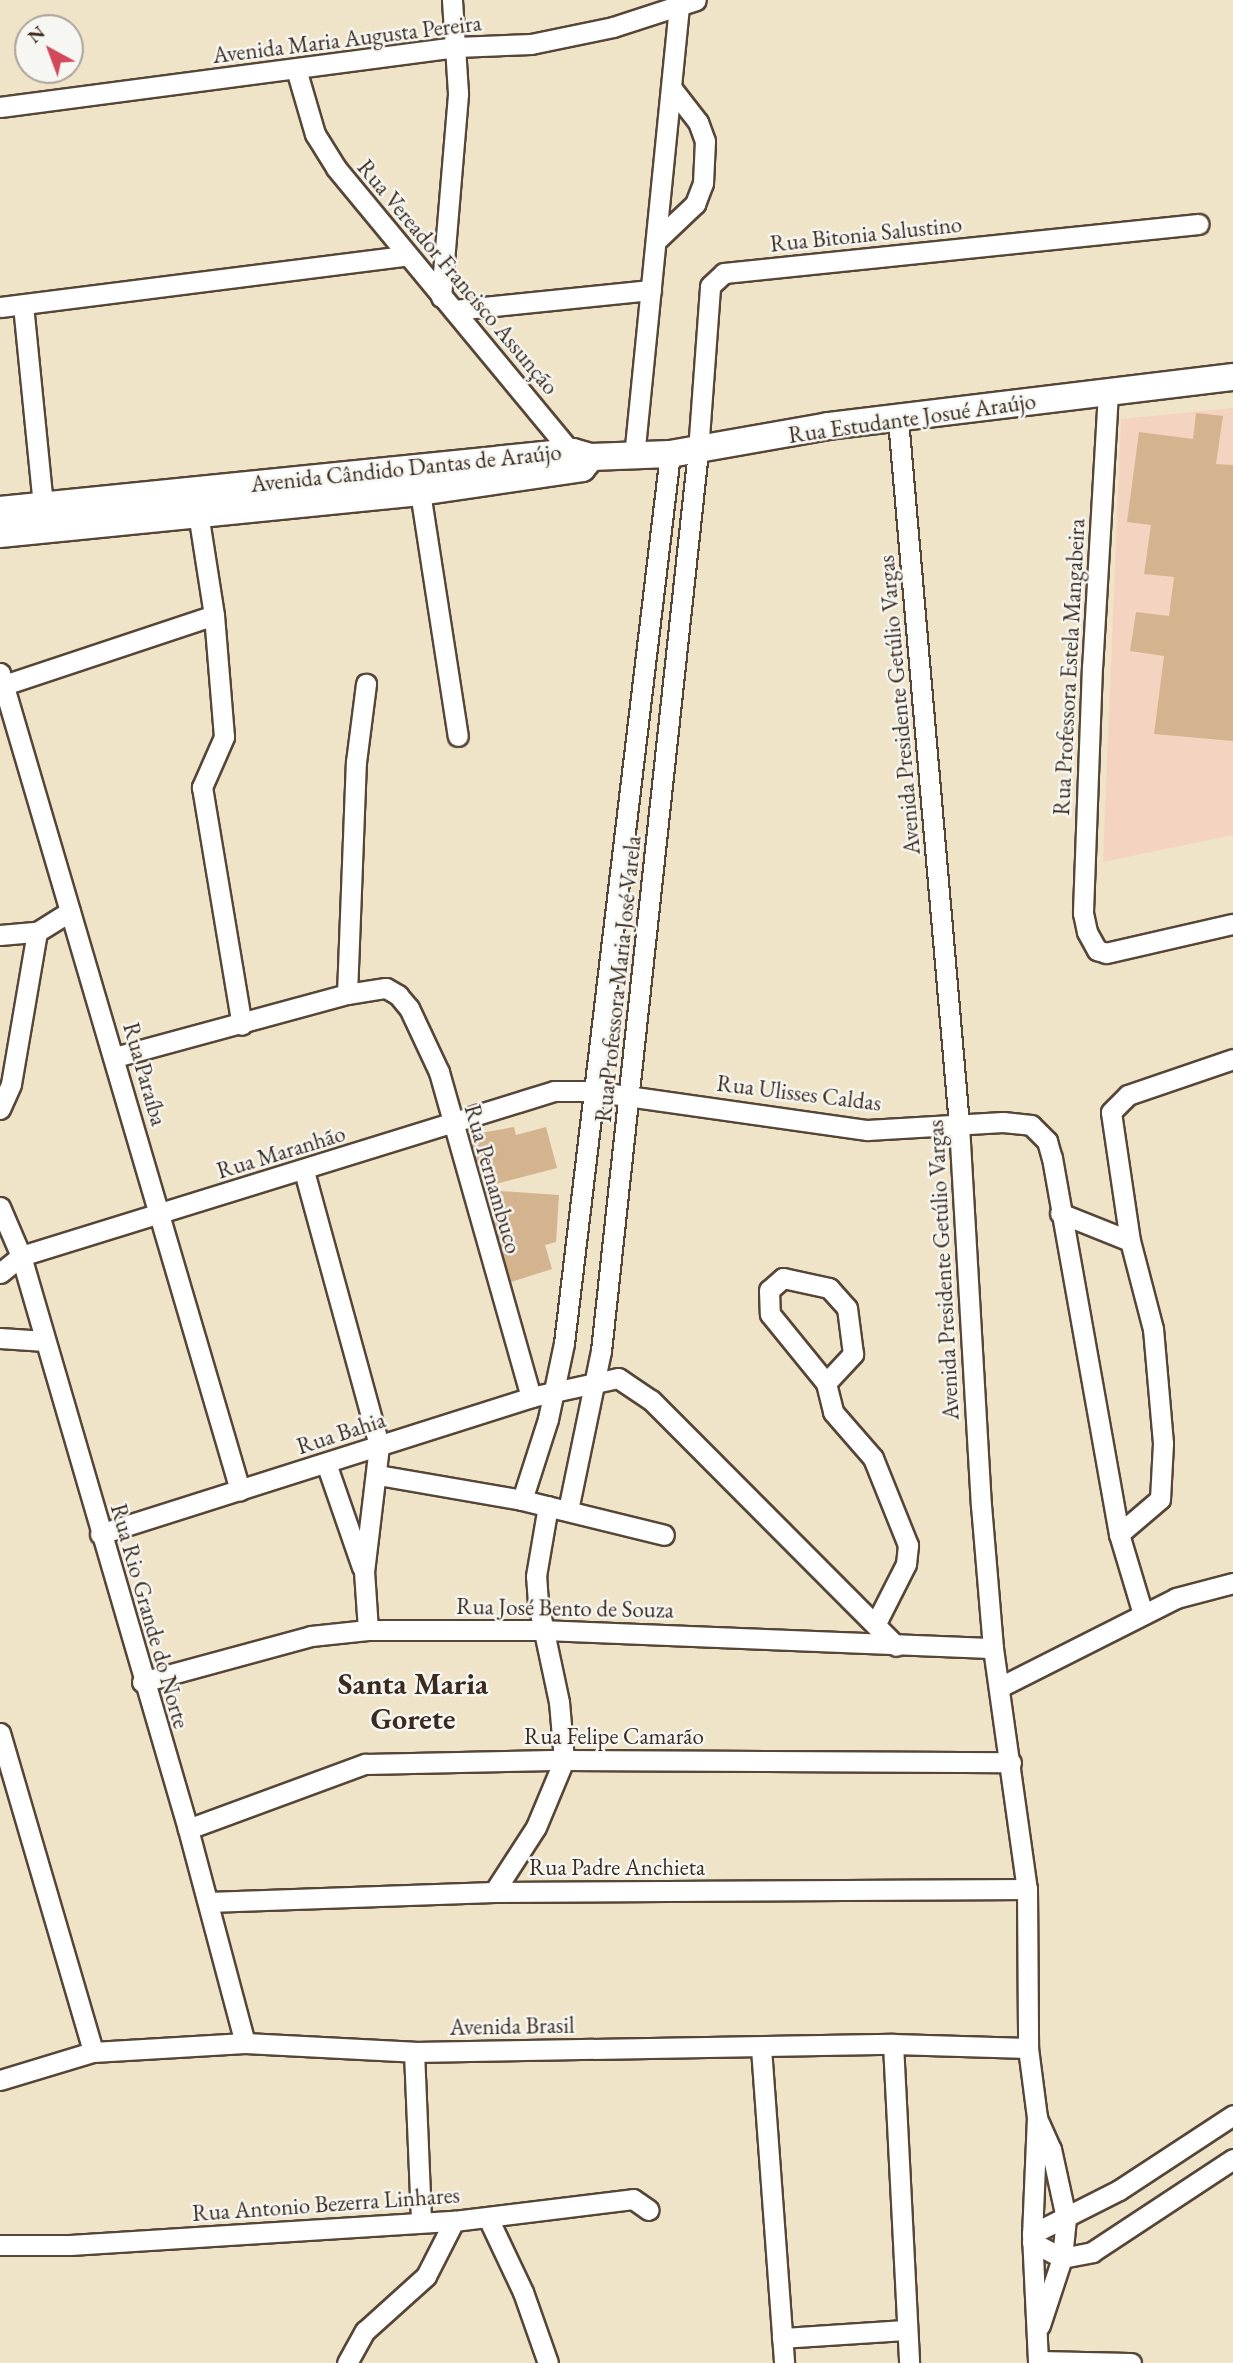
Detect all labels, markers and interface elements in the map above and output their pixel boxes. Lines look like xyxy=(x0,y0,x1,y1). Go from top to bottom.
street label: Avenida Maria Augusta Pereira xyxy=(211,9,483,69)
north arrow xyxy=(14,14,84,84)
text: N xyxy=(22,20,50,49)
street label: Rua Vereador Francisco Assunção xyxy=(352,154,564,400)
street label: Rua Bitonia Salustino xyxy=(769,210,963,258)
street label: Rua Estudante Josué Araújo xyxy=(786,387,1038,449)
street label: Avenida Cândido Dantas de Araújo xyxy=(249,438,563,498)
street label: Rua Professora Estela Mangabeira xyxy=(1047,518,1091,816)
street label: Avenida Presidente Getúlio Vargas xyxy=(872,554,926,856)
street label: Rua Professora Maria José Varela xyxy=(589,834,647,1124)
street label: Rua Paraíba xyxy=(117,1019,173,1129)
street label: Rua Ulisses Caldas xyxy=(715,1069,883,1117)
street label: Rua Pernambuco xyxy=(459,1101,527,1257)
street label: Rua Maranhão xyxy=(213,1119,349,1185)
street label: Avenida Presidente Getúlio Vargas xyxy=(921,1119,965,1421)
street label: Rua Bahia xyxy=(293,1406,389,1460)
street label: Rua Rio Grande do Norte xyxy=(105,1501,195,1731)
street label: Rua José Bento de Souza xyxy=(456,1592,674,1624)
district label: Santa Maria Gorete xyxy=(338,1666,488,1736)
street label: Rua Felipe Camarão xyxy=(524,1722,704,1750)
street label: Rua Padre Anchieta xyxy=(529,1853,705,1881)
street label: Avenida Brasil xyxy=(449,2011,575,2041)
street label: Rua Antonio Bezerra Linhares xyxy=(191,2181,461,2227)

